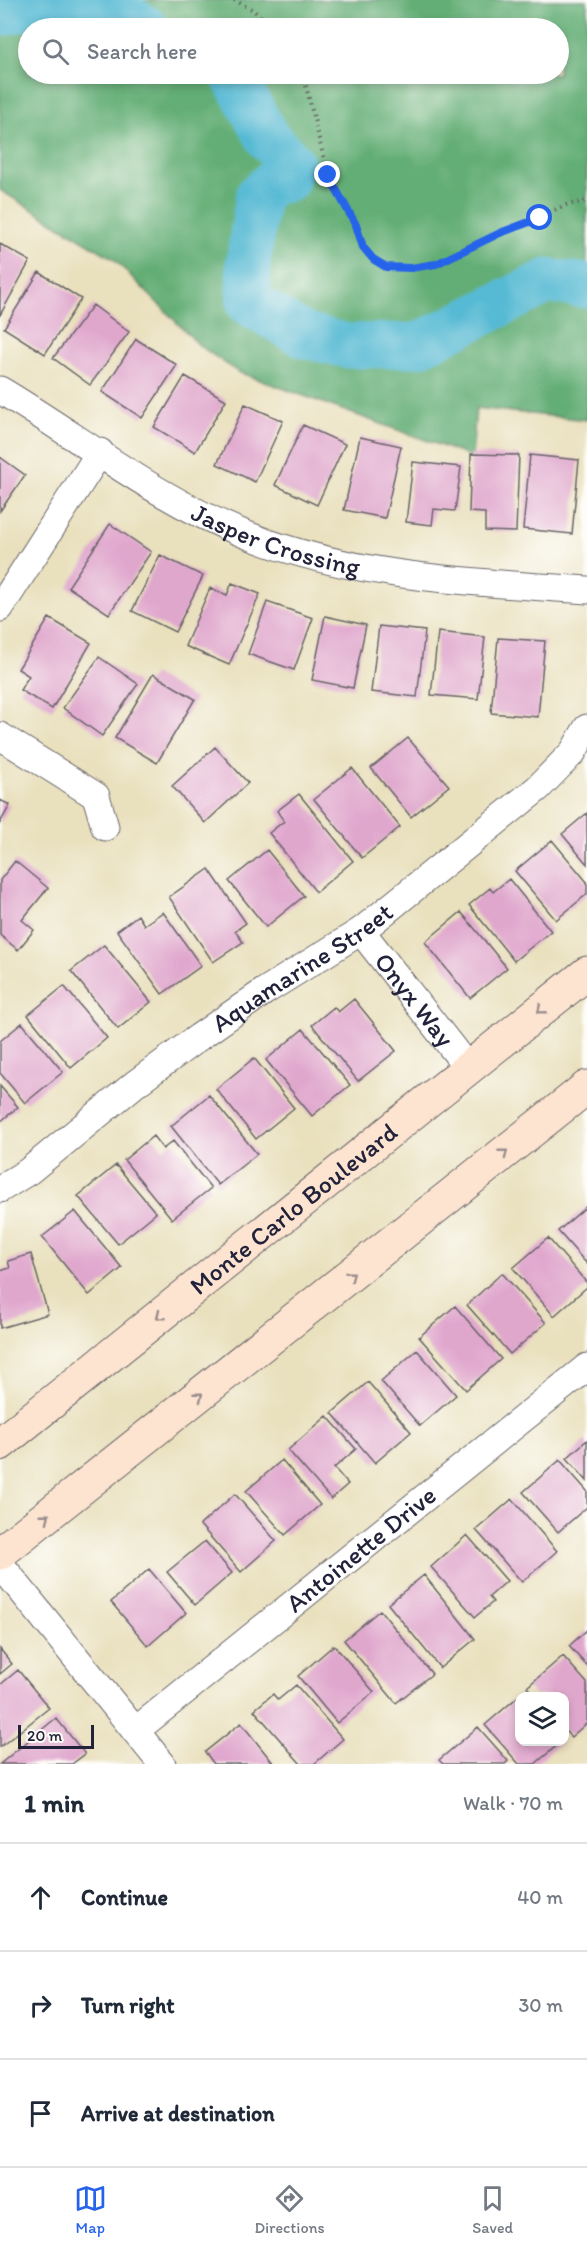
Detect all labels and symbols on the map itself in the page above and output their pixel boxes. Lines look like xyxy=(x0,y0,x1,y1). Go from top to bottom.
route end xyxy=(314,161,340,187)
route start xyxy=(526,204,552,230)
street label: Jasper Crossing xyxy=(186,496,364,583)
street label: Aquamarine Street xyxy=(205,896,399,1039)
street label: Onyx Way xyxy=(368,946,461,1053)
one-way arrow xyxy=(537,1002,548,1013)
street label: Monte Carlo Boulevard xyxy=(183,1116,404,1302)
one-way arrow xyxy=(497,1150,508,1161)
one-way arrow xyxy=(344,1271,355,1282)
one-way arrow xyxy=(156,1308,167,1319)
one-way arrow xyxy=(192,1392,203,1403)
street label: Antoinette Drive xyxy=(279,1479,443,1619)
one-way arrow xyxy=(39,1513,50,1524)
scale bar xyxy=(18,1722,94,1750)

